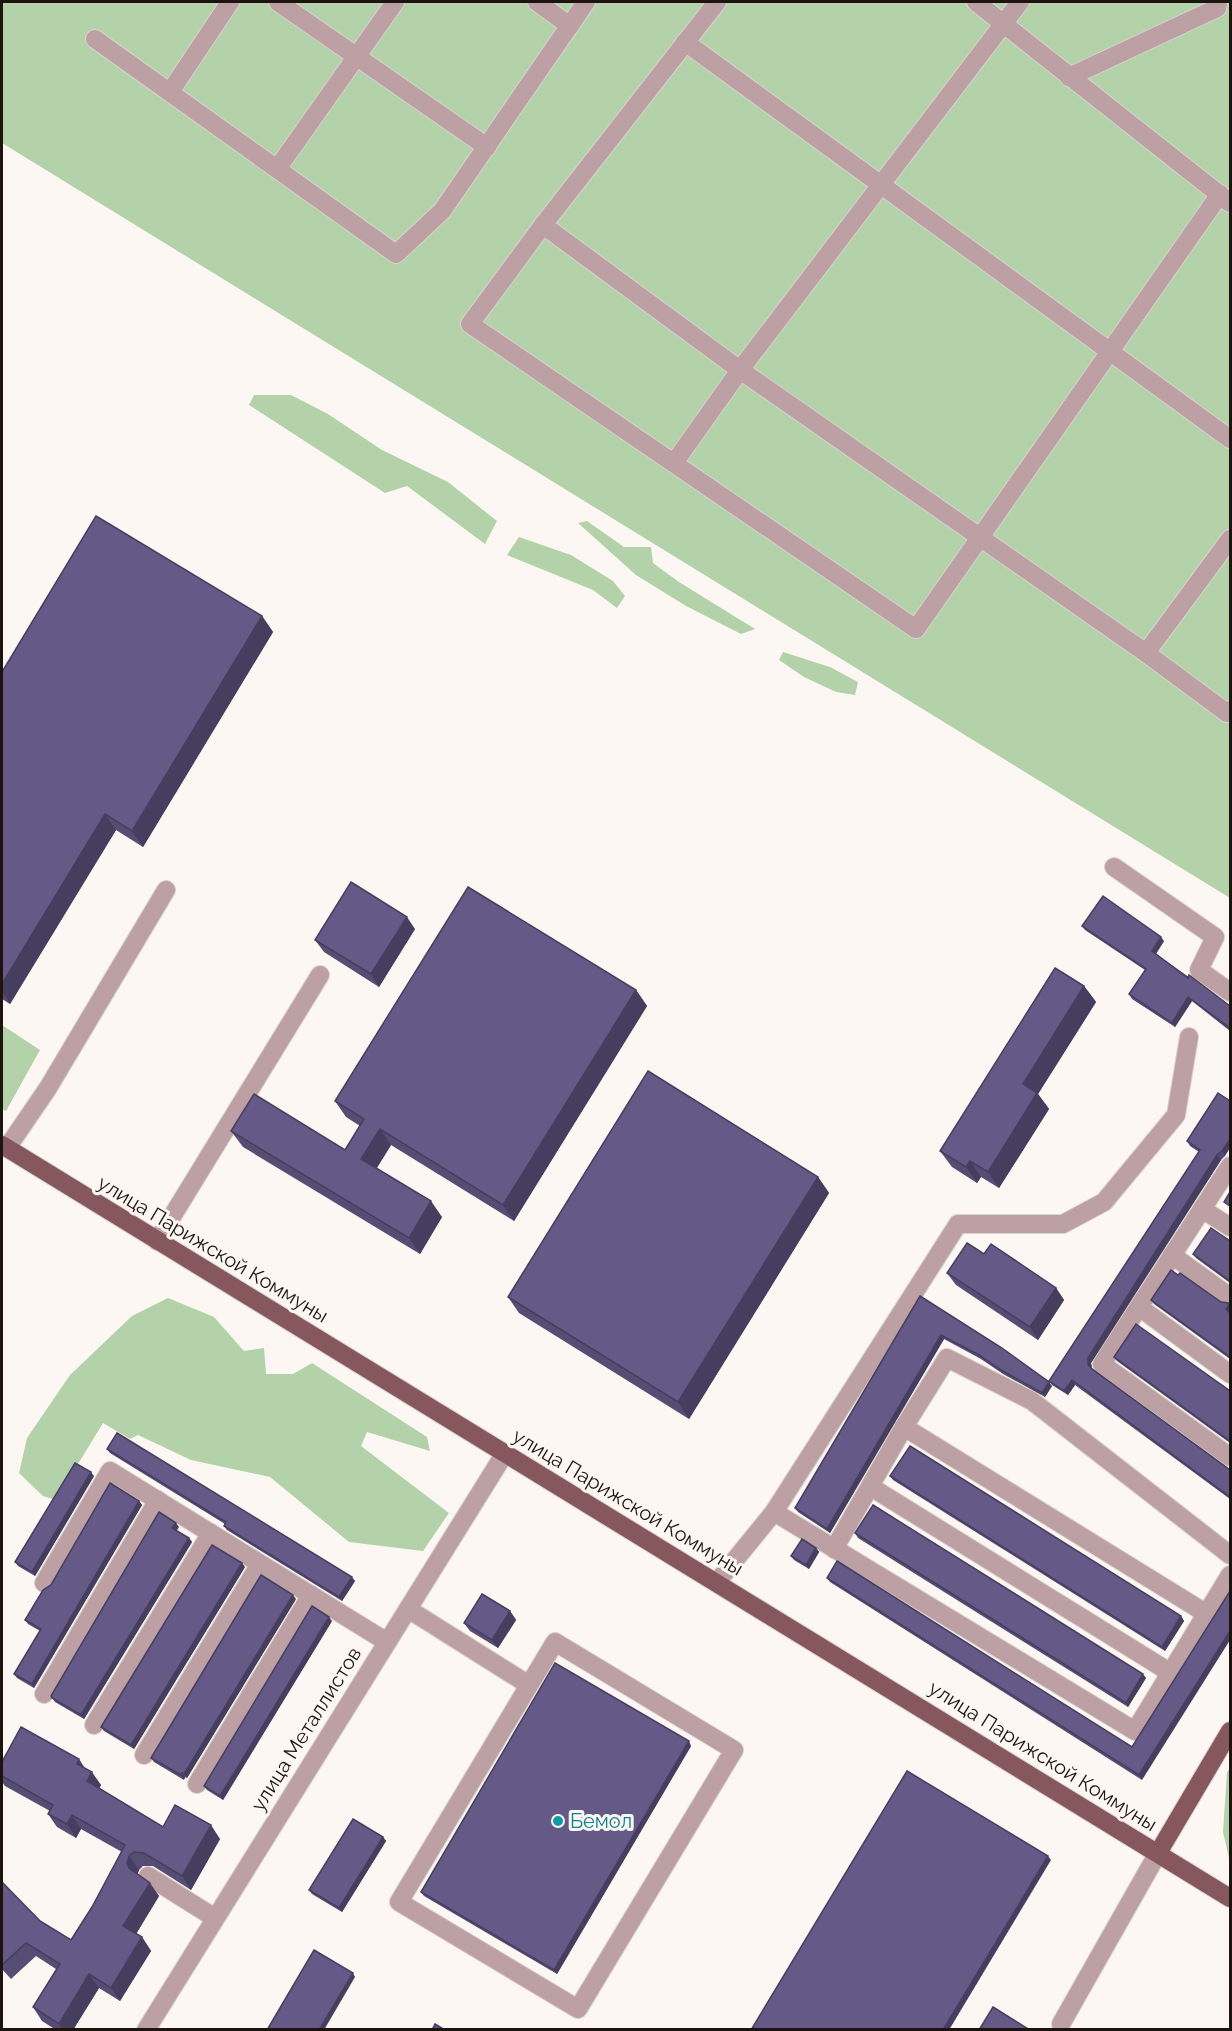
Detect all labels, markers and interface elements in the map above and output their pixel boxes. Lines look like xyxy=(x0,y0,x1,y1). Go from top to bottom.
street label: улица Парижской Коммуны xyxy=(93,1171,333,1327)
street label: улица Парижской Коммуны xyxy=(508,1424,748,1580)
street label: улица Металлистов xyxy=(246,1643,366,1815)
street label: улица Парижской Коммуны xyxy=(924,1676,1162,1836)
place label: Бемол xyxy=(570,1809,632,1833)
marker: Бемол xyxy=(551,1814,565,1828)

